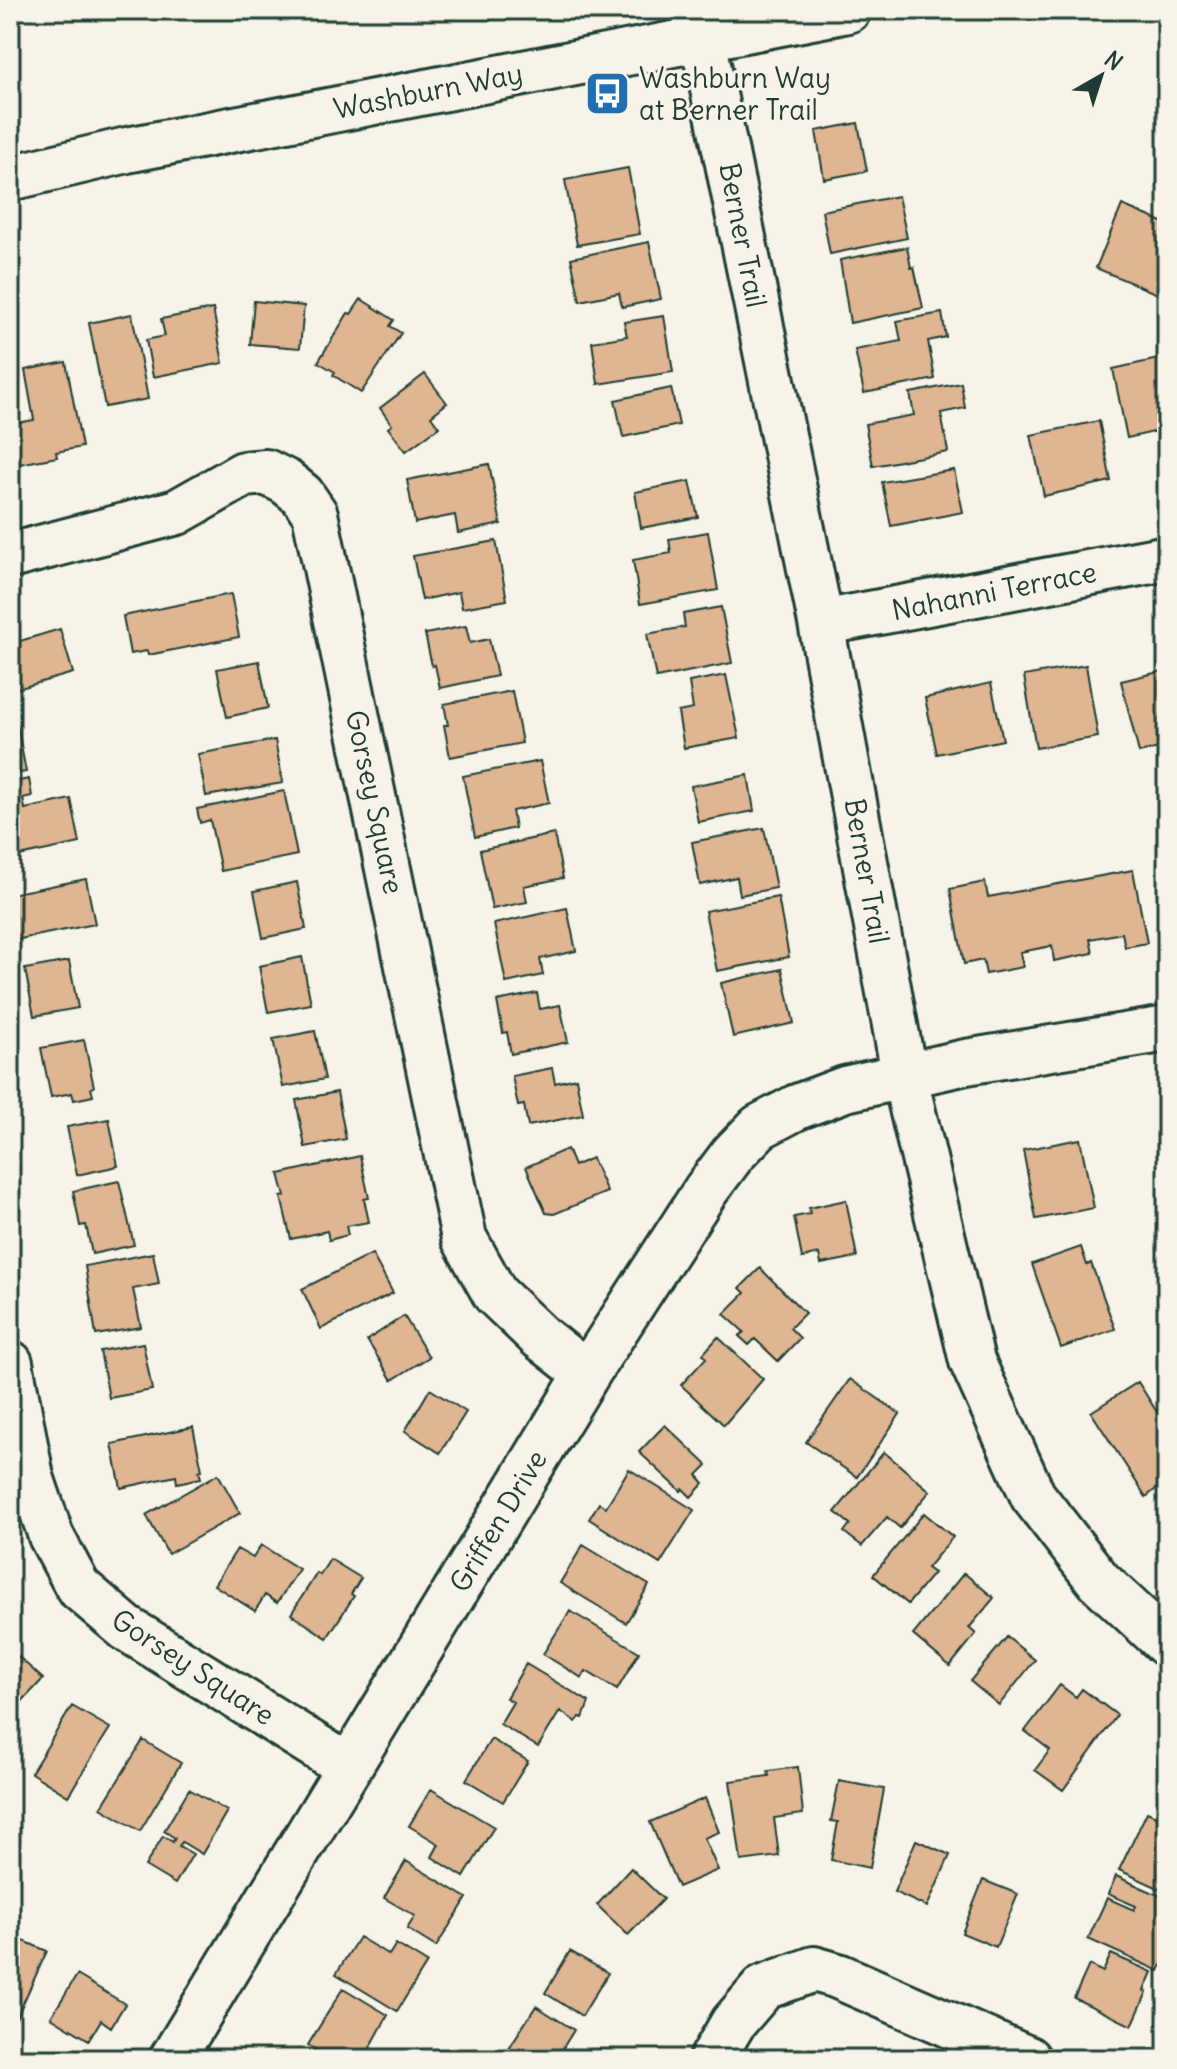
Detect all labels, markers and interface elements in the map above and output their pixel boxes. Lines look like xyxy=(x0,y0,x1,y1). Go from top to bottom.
north arrow xyxy=(1061,36,1141,116)
text: N xyxy=(1099,45,1128,76)
street label: Washburn Way xyxy=(330,55,526,127)
place label: Washburn Way at Berner Trail xyxy=(639,60,831,128)
bus stop icon: Washburn Way at Berner Trail xyxy=(584,70,632,118)
street label: Berner Trail xyxy=(711,160,775,310)
street label: Nahanni Terrace xyxy=(889,554,1099,628)
street label: Gorsey Square xyxy=(338,707,412,897)
street label: Berner Trail xyxy=(837,796,897,946)
street label: Griffen Drive xyxy=(441,1443,555,1599)
street label: Gorsey Square xyxy=(105,1601,281,1733)

